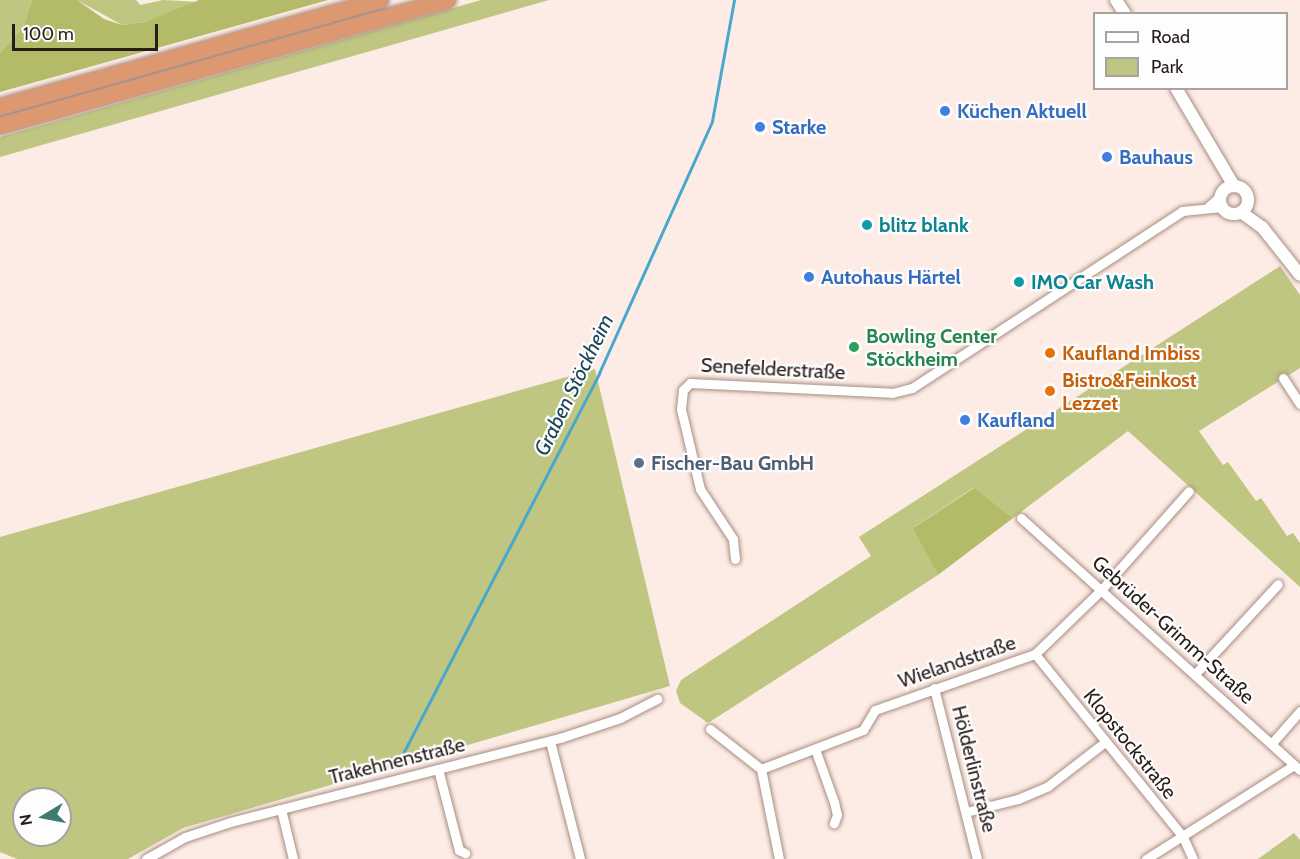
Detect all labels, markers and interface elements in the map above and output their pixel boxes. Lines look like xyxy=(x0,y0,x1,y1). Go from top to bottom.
scale bar xyxy=(15,12,160,50)
legend xyxy=(1093,12,1288,90)
text: 100 m xyxy=(23,23,74,45)
text: Road xyxy=(1151,26,1190,48)
text: Park xyxy=(1151,56,1183,78)
place label: Küchen Aktuell xyxy=(957,99,1087,123)
marker: Küchen Aktuell xyxy=(938,104,952,118)
place label: Starke xyxy=(772,115,826,139)
marker: Starke xyxy=(753,120,767,134)
place label: Bauhaus xyxy=(1119,145,1193,169)
marker: Bauhaus xyxy=(1100,150,1114,164)
place label: blitz blank xyxy=(879,213,969,237)
marker: blitz blank xyxy=(860,218,874,232)
place label: Autohaus Härtel xyxy=(821,265,961,289)
marker: Autohaus Härtel xyxy=(802,270,816,284)
place label: IMO Car Wash xyxy=(1031,270,1154,294)
marker: IMO Car Wash xyxy=(1012,275,1026,289)
water label: Graben Stöckheim xyxy=(529,310,619,460)
place label: Bowling Center Stöckheim xyxy=(866,324,997,371)
marker: Bowling Center Stöckheim xyxy=(847,340,861,354)
place label: Kaufland Imbiss xyxy=(1062,341,1200,365)
marker: Kaufland Imbiss xyxy=(1043,346,1057,360)
street label: Senefelderstraße xyxy=(700,353,846,385)
place label: Bistro&Feinkost Lezzet xyxy=(1062,368,1197,415)
marker: Bistro&Feinkost Lezzet xyxy=(1043,384,1057,398)
place label: Kaufland xyxy=(977,408,1055,432)
marker: Kaufland xyxy=(958,413,972,427)
place label: Fischer-Bau GmbH xyxy=(651,451,814,475)
marker: Fischer-Bau GmbH xyxy=(632,456,646,470)
street label: Gebrüder-Grimm-Straße xyxy=(1087,551,1259,709)
street label: Wielandstraße xyxy=(895,631,1019,693)
street label: Klopstockstraße xyxy=(1078,684,1182,804)
street label: Hölderlinstraße xyxy=(947,703,1001,835)
street label: Trakehnenstraße xyxy=(326,732,468,790)
north arrow xyxy=(12,787,72,847)
text: N xyxy=(15,813,36,827)

